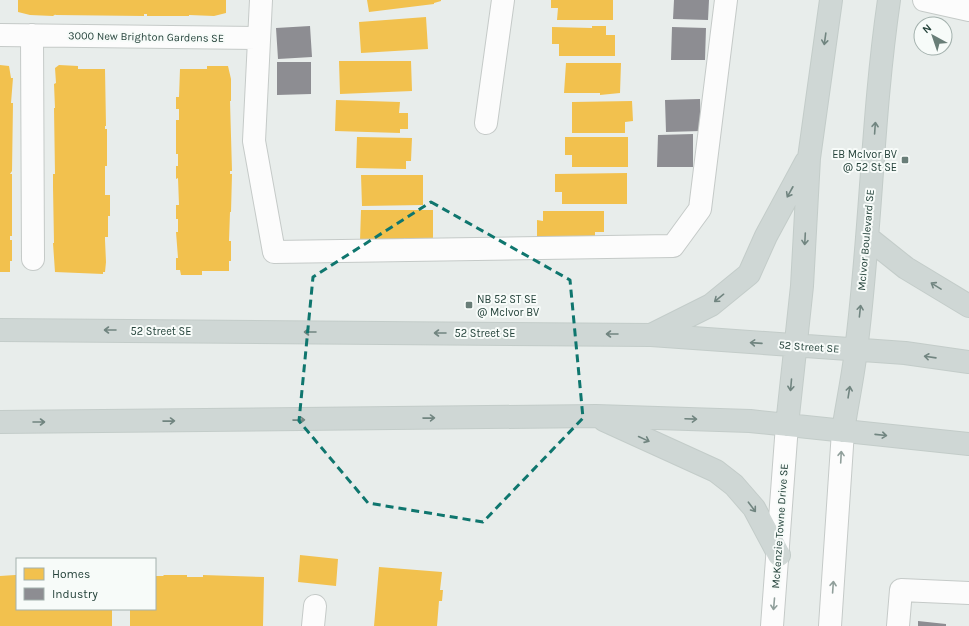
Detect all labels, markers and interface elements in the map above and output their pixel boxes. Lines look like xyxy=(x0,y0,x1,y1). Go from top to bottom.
north arrow xyxy=(913,16,953,56)
text: N xyxy=(920,21,934,36)
street label: 3000 New Brighton Gardens SE xyxy=(68,29,224,45)
one-way arrow xyxy=(821,32,829,45)
one-way arrow xyxy=(872,122,879,135)
place label: EB McIvor BV @ 52 St SE xyxy=(832,148,897,174)
marker: EB McIvor BV @ 52 St SE xyxy=(900,155,910,165)
one-way arrow xyxy=(786,186,793,198)
street label: McIvor Boulevard SE xyxy=(855,189,877,291)
one-way arrow xyxy=(801,232,809,245)
one-way arrow xyxy=(931,282,942,290)
place label: NB 52 ST SE @ McIvor BV xyxy=(477,293,539,319)
one-way arrow xyxy=(714,294,725,302)
marker: NB 52 ST SE @ McIvor BV xyxy=(464,300,474,310)
one-way arrow xyxy=(856,305,864,318)
street label: 52 Street SE xyxy=(131,325,191,338)
one-way arrow xyxy=(104,326,117,334)
street label: 52 Street SE xyxy=(455,327,515,340)
one-way arrow xyxy=(304,328,317,336)
one-way arrow xyxy=(434,329,447,337)
one-way arrow xyxy=(606,330,619,338)
street label: 52 Street SE xyxy=(778,338,840,356)
one-way arrow xyxy=(750,339,763,346)
one-way arrow xyxy=(924,353,937,361)
one-way arrow xyxy=(787,378,794,391)
one-way arrow xyxy=(845,386,853,399)
one-way arrow xyxy=(422,414,435,422)
one-way arrow xyxy=(684,415,697,423)
one-way arrow xyxy=(292,416,305,423)
one-way arrow xyxy=(162,417,175,425)
one-way arrow xyxy=(32,418,45,426)
one-way arrow xyxy=(875,431,888,439)
one-way arrow xyxy=(637,436,649,443)
one-way arrow xyxy=(838,451,845,464)
street label: McKenzie Towne Drive SE xyxy=(769,463,791,589)
one-way arrow xyxy=(748,501,756,512)
legend xyxy=(16,558,156,610)
text: Homes xyxy=(52,567,90,581)
one-way arrow xyxy=(830,581,837,594)
text: Industry xyxy=(52,587,98,601)
one-way arrow xyxy=(770,597,778,610)

